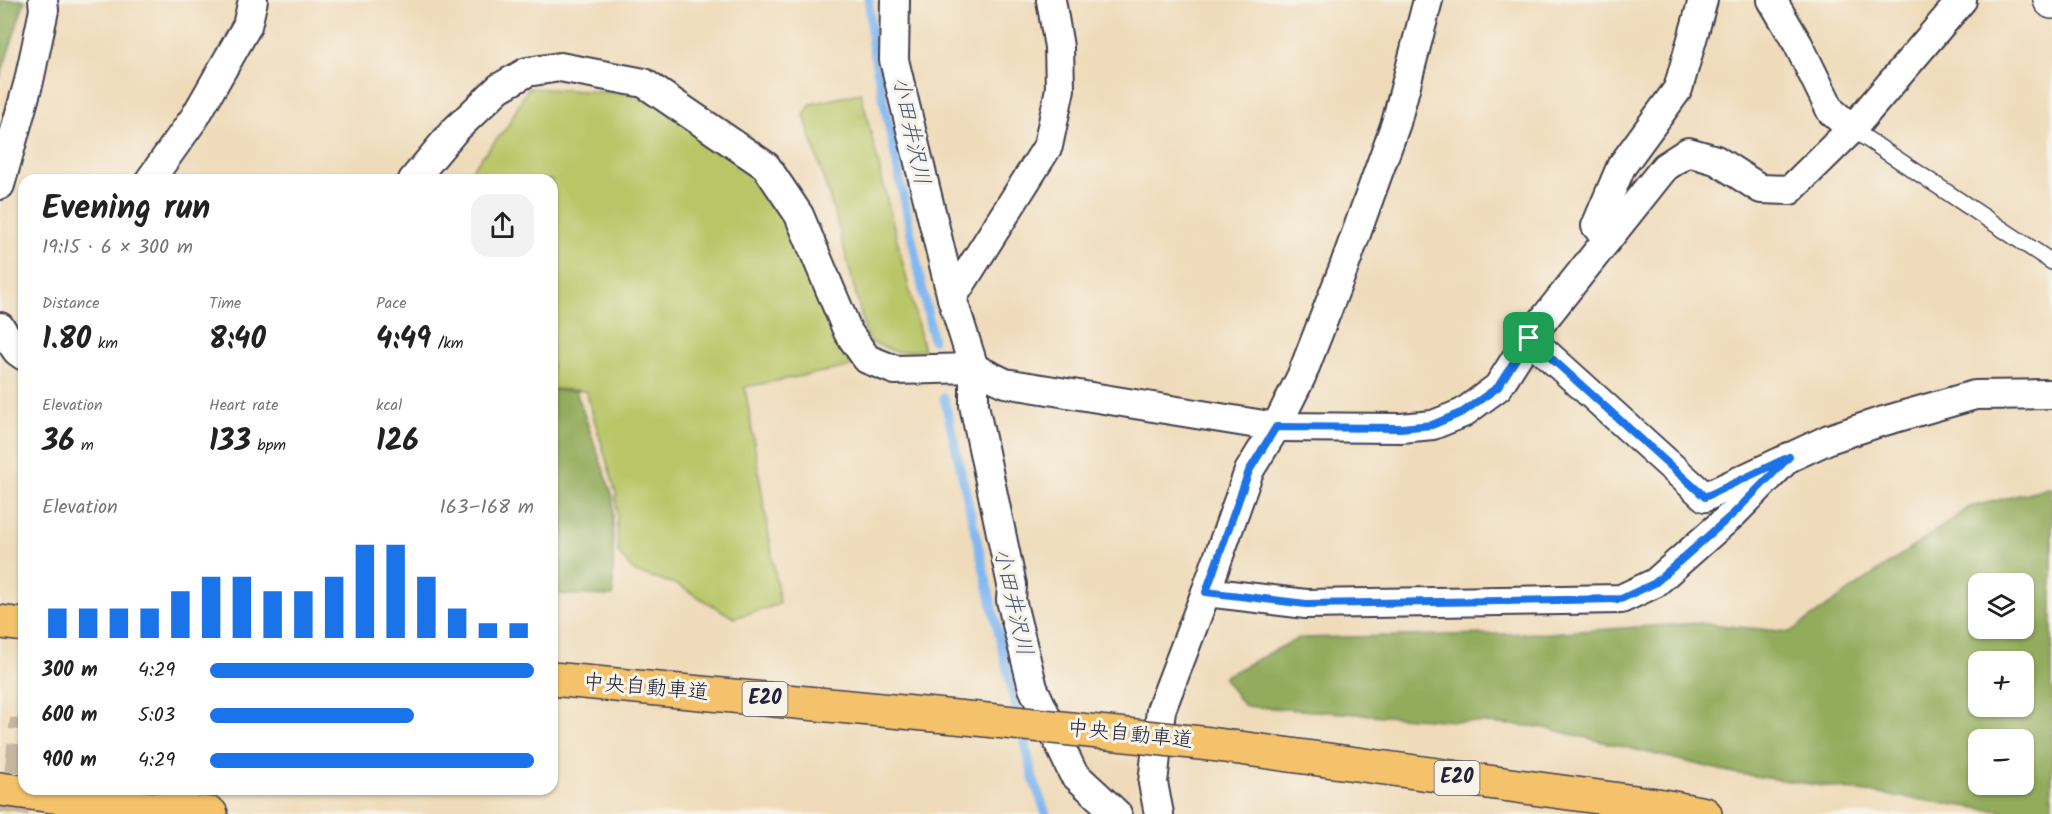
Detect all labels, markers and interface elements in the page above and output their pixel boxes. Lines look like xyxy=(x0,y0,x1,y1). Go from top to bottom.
water label: 小田井沢川 xyxy=(881,74,939,188)
text: Evening run xyxy=(42,183,210,236)
button: share xyxy=(471,194,534,257)
text: 19:15 · 6 × 300 m xyxy=(42,232,193,264)
text: Distance xyxy=(42,291,100,316)
text: Time xyxy=(209,291,241,316)
text: Pace xyxy=(376,291,407,316)
pin xyxy=(1503,312,1554,363)
text: 1.80 xyxy=(42,316,91,364)
text: 8:40 xyxy=(209,316,266,364)
text: 4:49 xyxy=(376,316,431,364)
icon: arrive xyxy=(1512,321,1545,354)
text: km xyxy=(91,331,118,356)
text: /km xyxy=(431,331,464,356)
text: Elevation xyxy=(42,393,103,418)
text: Heart rate xyxy=(209,393,279,418)
text: kcal xyxy=(376,393,402,418)
text: 36 xyxy=(42,418,75,466)
text: 133 xyxy=(209,418,251,466)
text: 126 xyxy=(376,418,419,466)
text: m xyxy=(75,433,94,458)
text: bpm xyxy=(251,433,286,458)
text: Elevation xyxy=(42,492,118,524)
text: 163–168 m xyxy=(440,492,534,524)
water label: 小田井沢川 xyxy=(983,544,1041,660)
map controls xyxy=(1968,573,2034,795)
button: layers xyxy=(1968,573,2034,639)
button: + xyxy=(1968,651,2034,717)
text: 300 m xyxy=(42,655,98,687)
text: 4:29 xyxy=(138,655,175,687)
street label: 中央自動車道 xyxy=(582,666,710,710)
road number: E20 xyxy=(742,682,788,716)
text: 600 m xyxy=(42,700,97,732)
text: 5:03 xyxy=(138,700,175,732)
street label: 中央自動車道 xyxy=(1066,712,1194,758)
button: − xyxy=(1968,729,2034,795)
text: 900 m xyxy=(42,745,97,777)
text: 4:29 xyxy=(138,745,175,777)
road number: E20 xyxy=(1434,761,1480,795)

